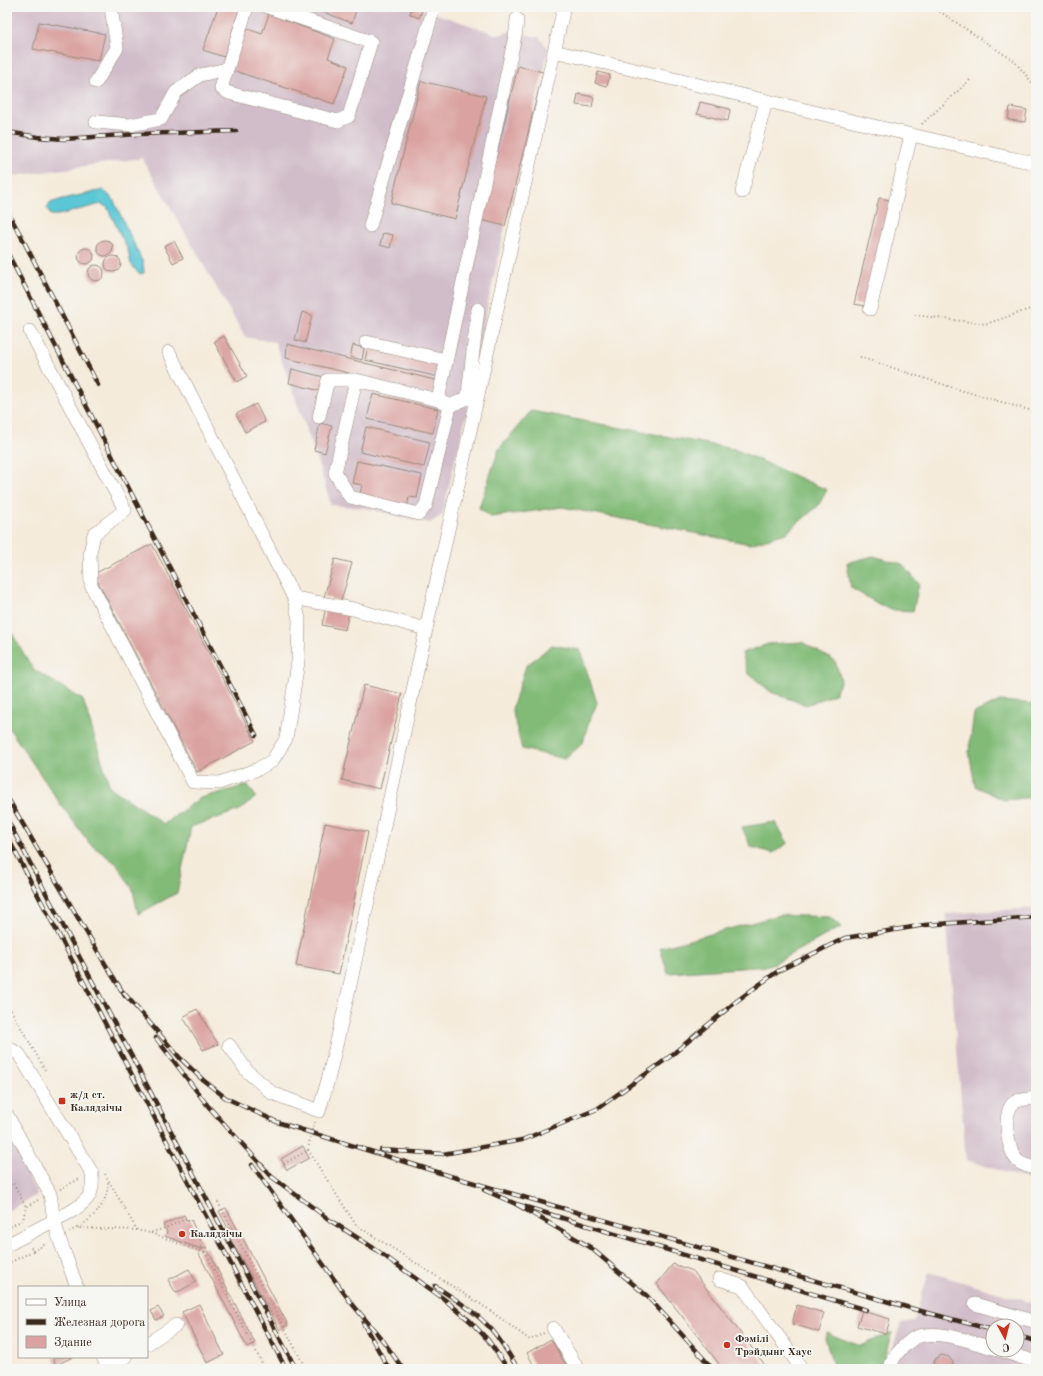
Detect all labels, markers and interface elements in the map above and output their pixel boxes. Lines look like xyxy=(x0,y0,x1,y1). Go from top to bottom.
place label: ж/д ст. Калядзічы xyxy=(70,1090,123,1114)
marker: ж/д ст. Калядзічы xyxy=(57,1096,67,1106)
marker: Калядзічы xyxy=(177,1229,187,1239)
place label: Калядзічы xyxy=(190,1229,243,1240)
legend xyxy=(18,1286,148,1358)
text: Улица xyxy=(54,1297,87,1309)
text: Железная дорога xyxy=(54,1317,145,1329)
north arrow xyxy=(985,1318,1025,1358)
place label: Фэмілі Трэйдынг Хаус xyxy=(735,1334,812,1358)
text: Здание xyxy=(54,1337,92,1349)
marker: Фэмілі Трэйдынг Хаус xyxy=(722,1340,732,1350)
text: С xyxy=(1002,1341,1010,1352)

